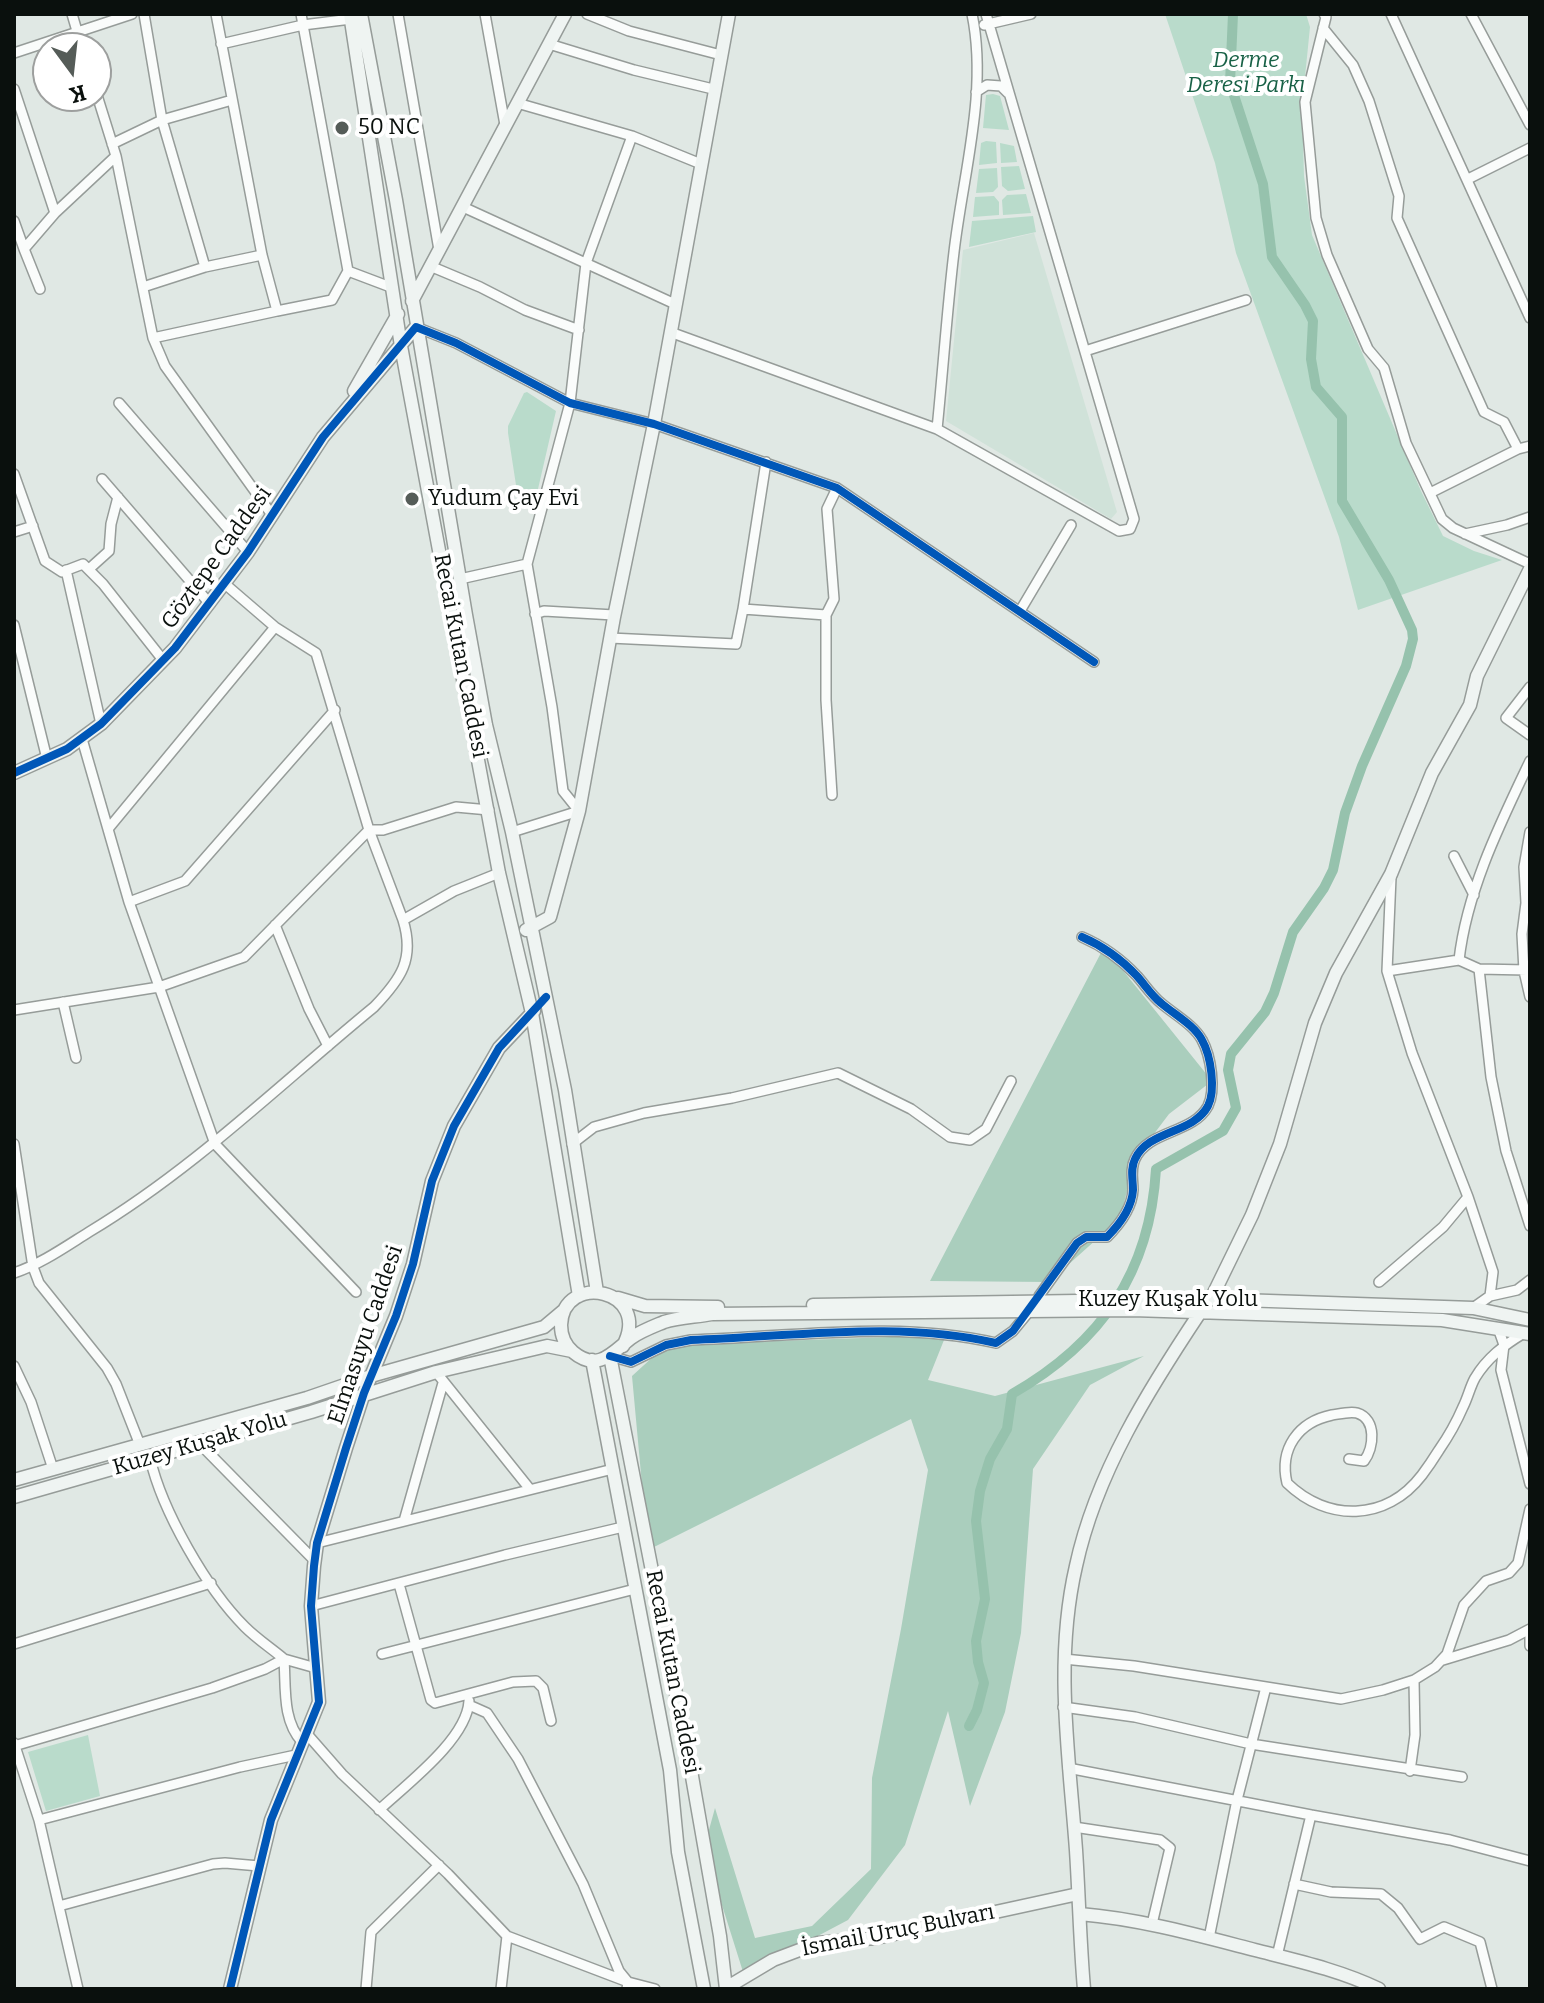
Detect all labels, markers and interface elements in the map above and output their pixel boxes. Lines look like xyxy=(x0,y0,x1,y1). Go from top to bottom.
north arrow xyxy=(32,32,112,112)
park label: Derme Deresi Parkı xyxy=(1187,48,1305,100)
text: K xyxy=(67,79,89,109)
place label: 50 NC xyxy=(358,115,420,141)
marker: 50 NC xyxy=(333,119,351,137)
street label: Göztepe Caddesi xyxy=(156,482,278,634)
place label: Yudum Çay Evi xyxy=(428,486,579,512)
marker: Yudum Çay Evi xyxy=(403,490,421,508)
street label: Recai Kutan Caddesi xyxy=(427,552,493,760)
street label: Elmasuyu Caddesi xyxy=(323,1242,409,1428)
street label: Kuzey Kuşak Yolu xyxy=(1078,1287,1258,1313)
street label: Kuzey Kuşak Yolu xyxy=(110,1407,290,1481)
street label: Recai Kutan Caddesi xyxy=(639,1568,705,1776)
street label: İsmail Uruç Bulvarı xyxy=(799,1899,997,1963)

